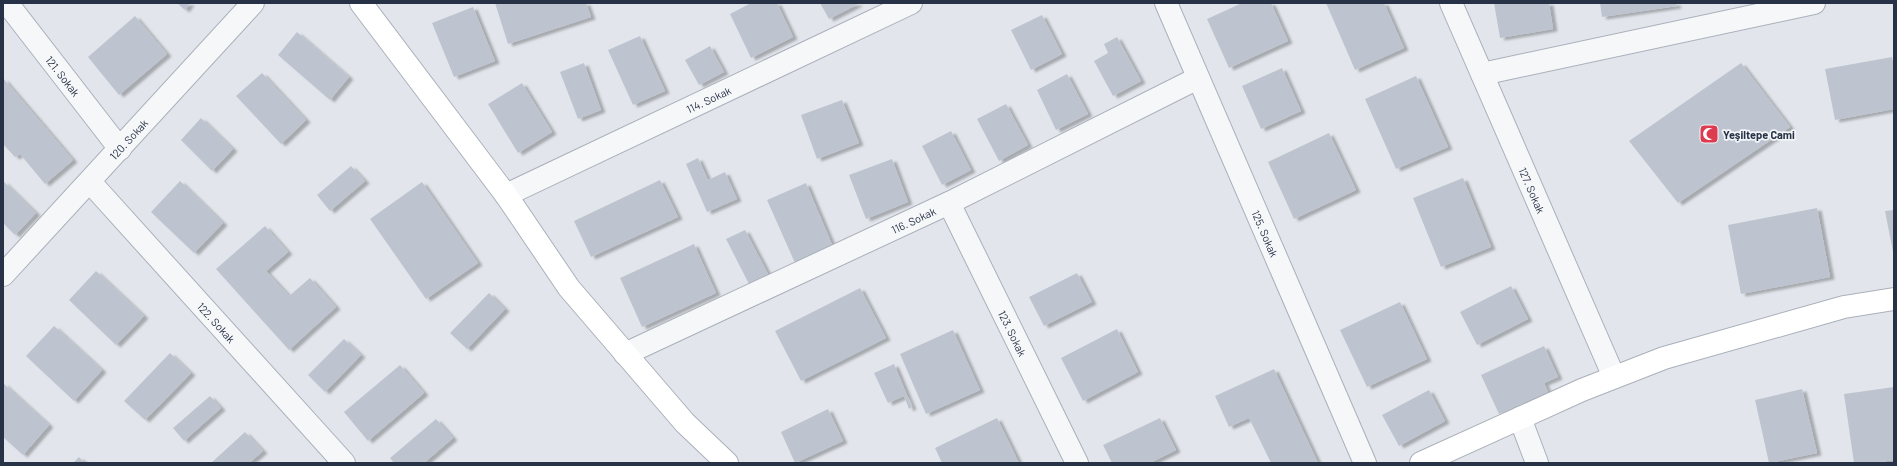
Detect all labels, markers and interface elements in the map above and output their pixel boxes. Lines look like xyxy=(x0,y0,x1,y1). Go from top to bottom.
street label: 121. Sokak xyxy=(44,53,83,99)
street label: 114. Sokak xyxy=(684,83,733,115)
street label: 120. Sokak xyxy=(106,116,150,162)
mosque icon: Yeşiltepe Cami xyxy=(1698,123,1720,145)
place label: Yeşiltepe Cami xyxy=(1723,128,1795,141)
street label: 127. Sokak xyxy=(1517,165,1548,215)
street label: 116. Sokak xyxy=(889,204,938,236)
street label: 125. Sokak xyxy=(1250,208,1282,259)
street label: 122. Sokak xyxy=(195,299,239,345)
street label: 123. Sokak xyxy=(996,308,1030,359)

